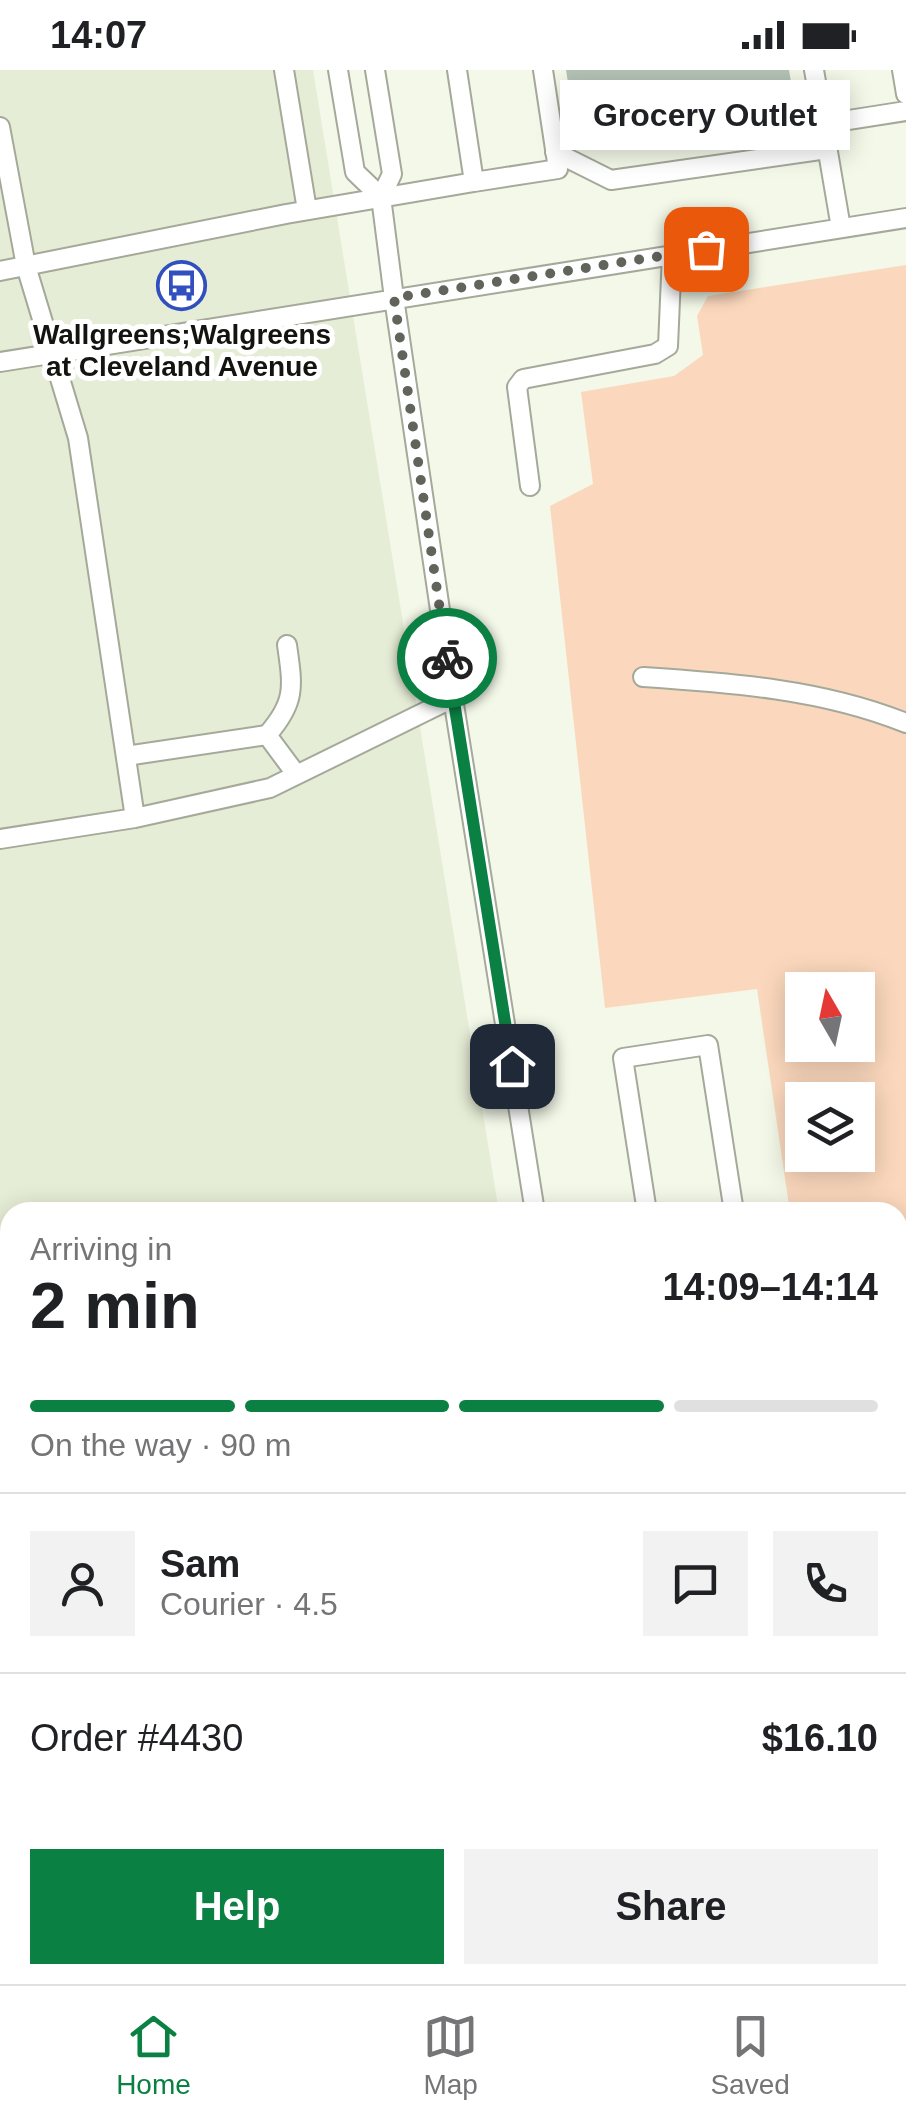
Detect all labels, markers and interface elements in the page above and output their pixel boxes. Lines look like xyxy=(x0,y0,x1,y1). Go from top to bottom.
text: 14:07 xyxy=(50,14,147,56)
callout: Grocery Outlet xyxy=(561,79,851,149)
text: Grocery Outlet xyxy=(593,97,817,133)
pin xyxy=(664,207,749,292)
icon: bag xyxy=(679,222,734,277)
bus stop icon: Wallgreens;Walgreens at Cleveland Avenue xyxy=(156,260,208,312)
place label: Wallgreens;Walgreens at Cleveland Avenue xyxy=(33,319,331,382)
courier xyxy=(397,608,497,708)
icon: bike xyxy=(420,631,475,686)
north arrow xyxy=(785,972,875,1062)
map controls xyxy=(785,972,875,1172)
pin xyxy=(470,1024,555,1109)
icon: home xyxy=(485,1039,540,1094)
button: layers xyxy=(785,1082,875,1172)
text: Arriving in xyxy=(30,1231,172,1267)
text: 14:09–14:14 xyxy=(662,1266,878,1308)
text: 2 min xyxy=(30,1269,200,1342)
text: On the way · 90 m xyxy=(30,1427,291,1463)
button: person xyxy=(30,1531,135,1636)
button: chat xyxy=(643,1531,748,1636)
button: phone xyxy=(773,1531,878,1636)
text: Sam xyxy=(160,1543,240,1585)
text: Courier · 4.5 xyxy=(160,1586,338,1622)
text: Order #4430 xyxy=(30,1717,243,1759)
text: $16.10 xyxy=(762,1717,878,1759)
button: Help xyxy=(30,1849,444,1964)
button: Share xyxy=(464,1849,878,1964)
tab: Home xyxy=(116,2009,191,2101)
tab: Map xyxy=(423,2009,478,2101)
tab: Saved xyxy=(710,2009,790,2101)

